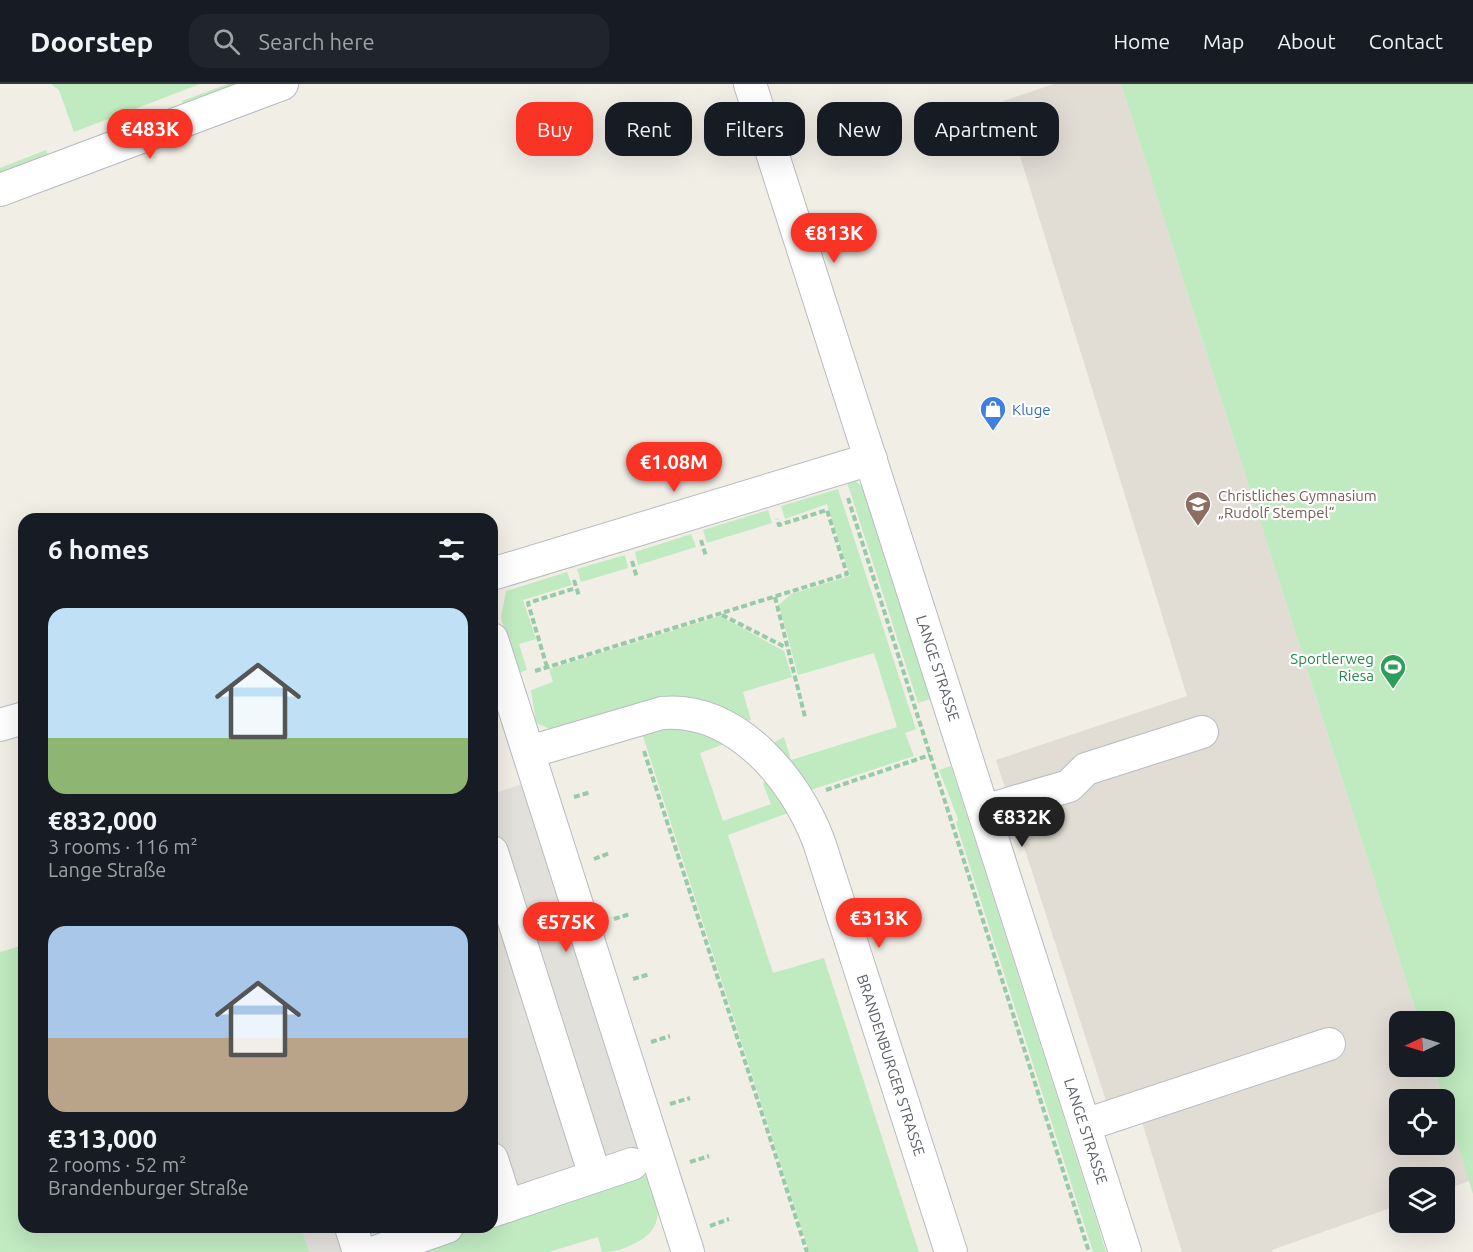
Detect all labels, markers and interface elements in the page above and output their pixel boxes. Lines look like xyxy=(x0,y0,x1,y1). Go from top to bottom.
search box xyxy=(189,14,609,68)
icon: search xyxy=(210,25,243,58)
text: Doorstep xyxy=(30,26,153,57)
text: Search here xyxy=(258,29,375,54)
text: Home xyxy=(1113,29,1170,53)
text: Map xyxy=(1203,29,1244,53)
text: About xyxy=(1277,29,1336,53)
text: Contact xyxy=(1369,29,1443,53)
chip: Buy xyxy=(516,102,593,156)
chip: Rent xyxy=(605,102,692,156)
chip: Filters xyxy=(704,102,805,156)
chip: New xyxy=(817,102,902,156)
chip: Apartment xyxy=(914,102,1059,156)
pin: €483K xyxy=(108,109,192,160)
text: €483K xyxy=(121,117,179,140)
pin: €813K xyxy=(792,213,876,264)
text: €813K xyxy=(805,221,863,244)
shop icon: Kluge xyxy=(978,394,1008,432)
place label: Kluge xyxy=(1012,401,1051,418)
pin: €1.08M xyxy=(625,442,723,493)
text: €1.08M xyxy=(640,450,708,473)
place label: Christliches Gymnasium „Rudolf Stempel“ xyxy=(1218,487,1377,521)
school or university icon: Christliches Gymnasium „Rudolf Stempel“ xyxy=(1183,489,1213,527)
icon: filters xyxy=(435,533,468,566)
text: 6 homes xyxy=(48,535,149,564)
street label: LANGE STRASSE xyxy=(913,613,963,723)
icon: home xyxy=(204,647,312,755)
place label: Sportlerweg Riesa xyxy=(1290,650,1374,684)
sports icon: Sportlerweg Riesa xyxy=(1378,652,1408,690)
pin: €832K xyxy=(980,797,1064,848)
text: €832K xyxy=(993,805,1051,828)
text: €832,000 xyxy=(48,806,157,835)
text: 3 rooms · 116 m² xyxy=(48,835,198,858)
text: Lange Straße xyxy=(48,858,166,881)
pin: €313K xyxy=(837,898,921,949)
pin: €575K xyxy=(524,902,608,953)
text: €313K xyxy=(850,906,908,929)
text: €575K xyxy=(537,910,595,933)
icon: home xyxy=(204,965,312,1073)
street label: BRANDENBURGER STRASSE xyxy=(854,972,928,1158)
north arrow xyxy=(1389,1011,1455,1077)
map controls xyxy=(1389,1011,1455,1233)
street label: LANGE STRASSE xyxy=(1061,1076,1111,1186)
button: locate xyxy=(1389,1089,1455,1155)
text: €313,000 xyxy=(48,1124,157,1153)
text: 2 rooms · 52 m² xyxy=(48,1153,186,1176)
button: layers xyxy=(1389,1167,1455,1233)
text: Brandenburger Straße xyxy=(48,1176,249,1199)

